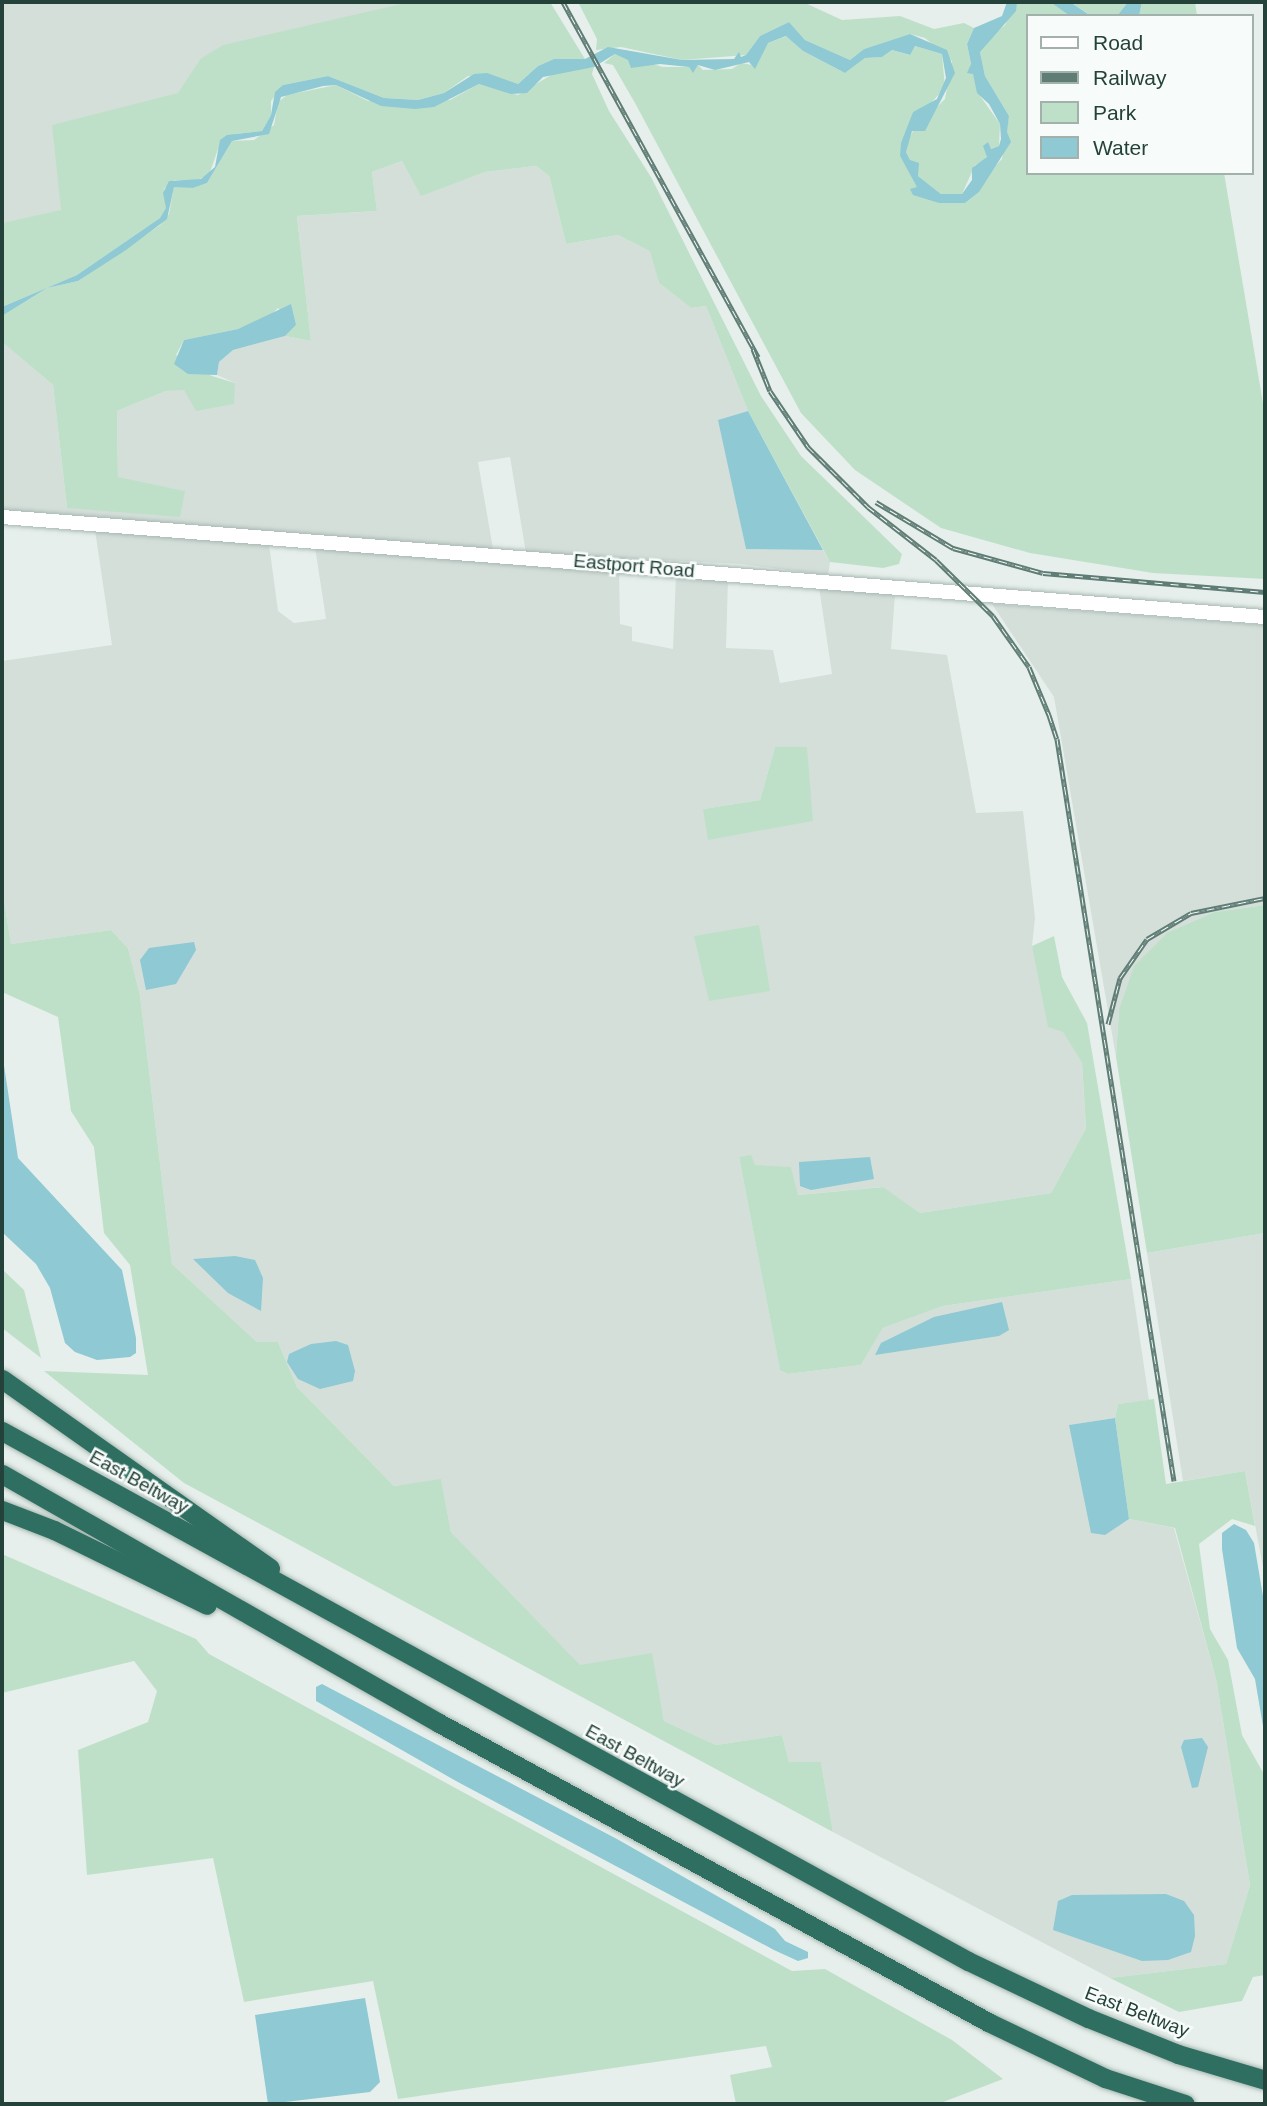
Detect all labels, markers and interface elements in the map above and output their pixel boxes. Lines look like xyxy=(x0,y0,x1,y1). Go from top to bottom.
legend xyxy=(1026,14,1253,175)
text: Road xyxy=(1093,31,1143,54)
text: Railway xyxy=(1093,66,1167,89)
text: Park xyxy=(1093,101,1136,124)
text: Water xyxy=(1093,136,1148,159)
street label: Eastport Road xyxy=(573,549,695,583)
street label: East Beltway xyxy=(85,1445,193,1519)
street label: East Beltway xyxy=(581,1719,689,1793)
street label: East Beltway xyxy=(1082,1982,1192,2042)

